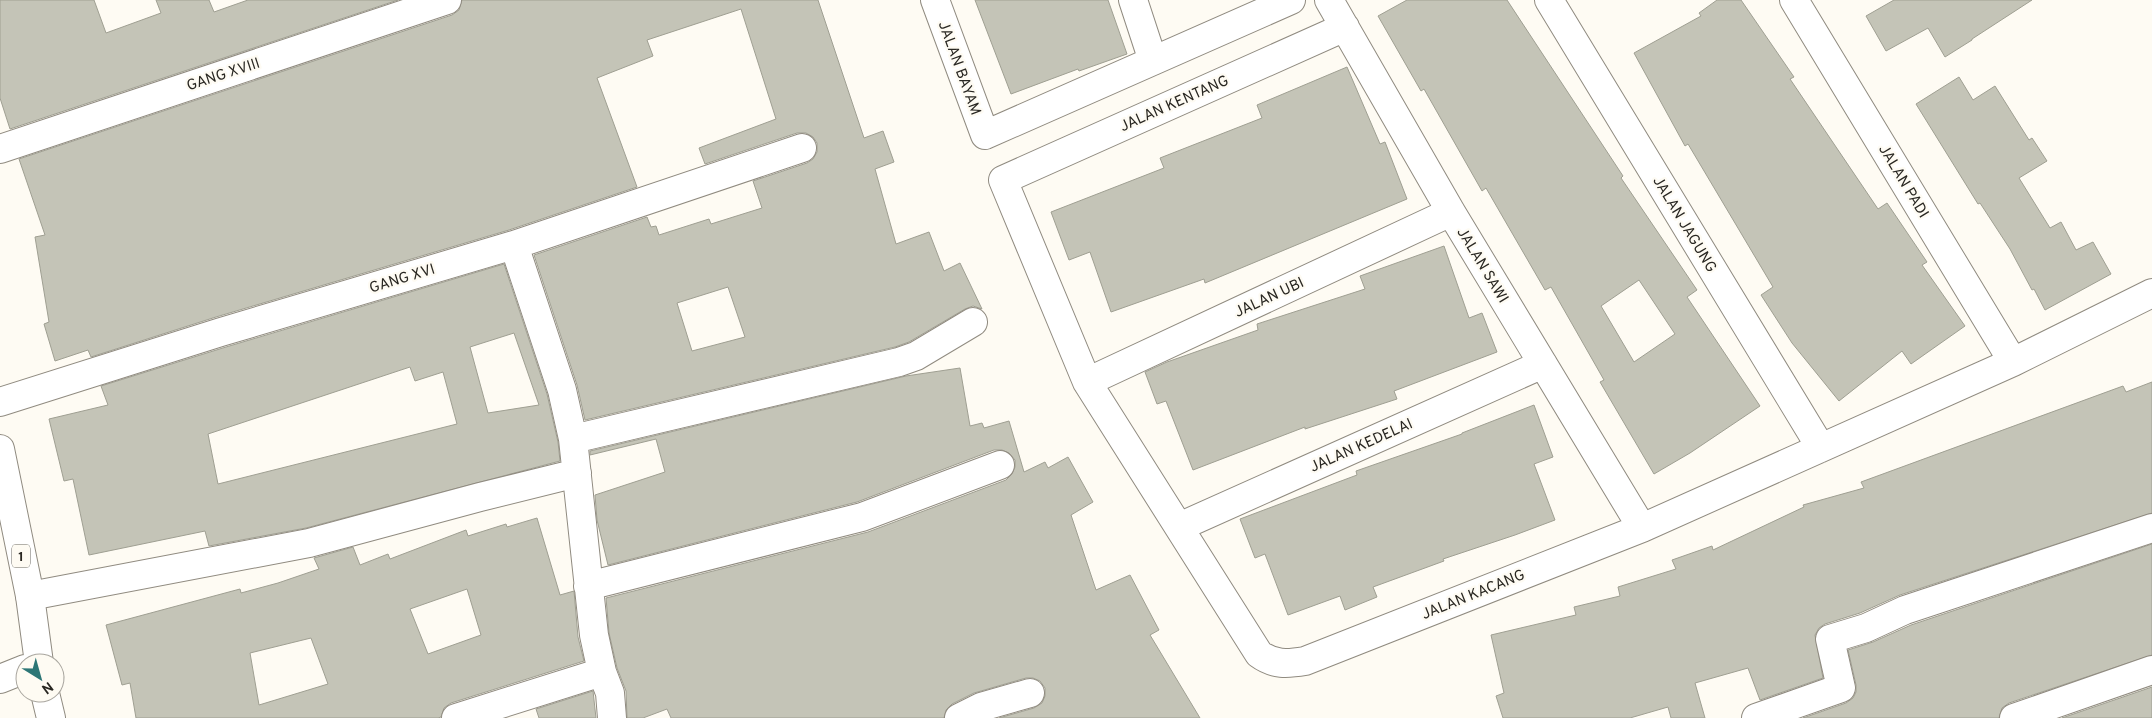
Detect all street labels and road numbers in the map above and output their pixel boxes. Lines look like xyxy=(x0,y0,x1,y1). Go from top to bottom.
street label: JALAN BAYAM xyxy=(933,19,984,118)
street label: GANG XVIII xyxy=(184,55,263,96)
street label: JALAN KENTANG xyxy=(1117,72,1232,137)
street label: JALAN PADI xyxy=(1873,142,1932,222)
street label: JALAN JAGUNG xyxy=(1648,173,1720,276)
street label: JALAN SAWI xyxy=(1452,224,1512,307)
street label: GANG XVI xyxy=(367,260,438,298)
street label: JALAN UBI xyxy=(1232,274,1307,323)
street label: JALAN KEDELAI xyxy=(1307,415,1416,478)
road number: 1 xyxy=(12,544,30,568)
street label: JALAN KACANG xyxy=(1419,566,1528,625)

